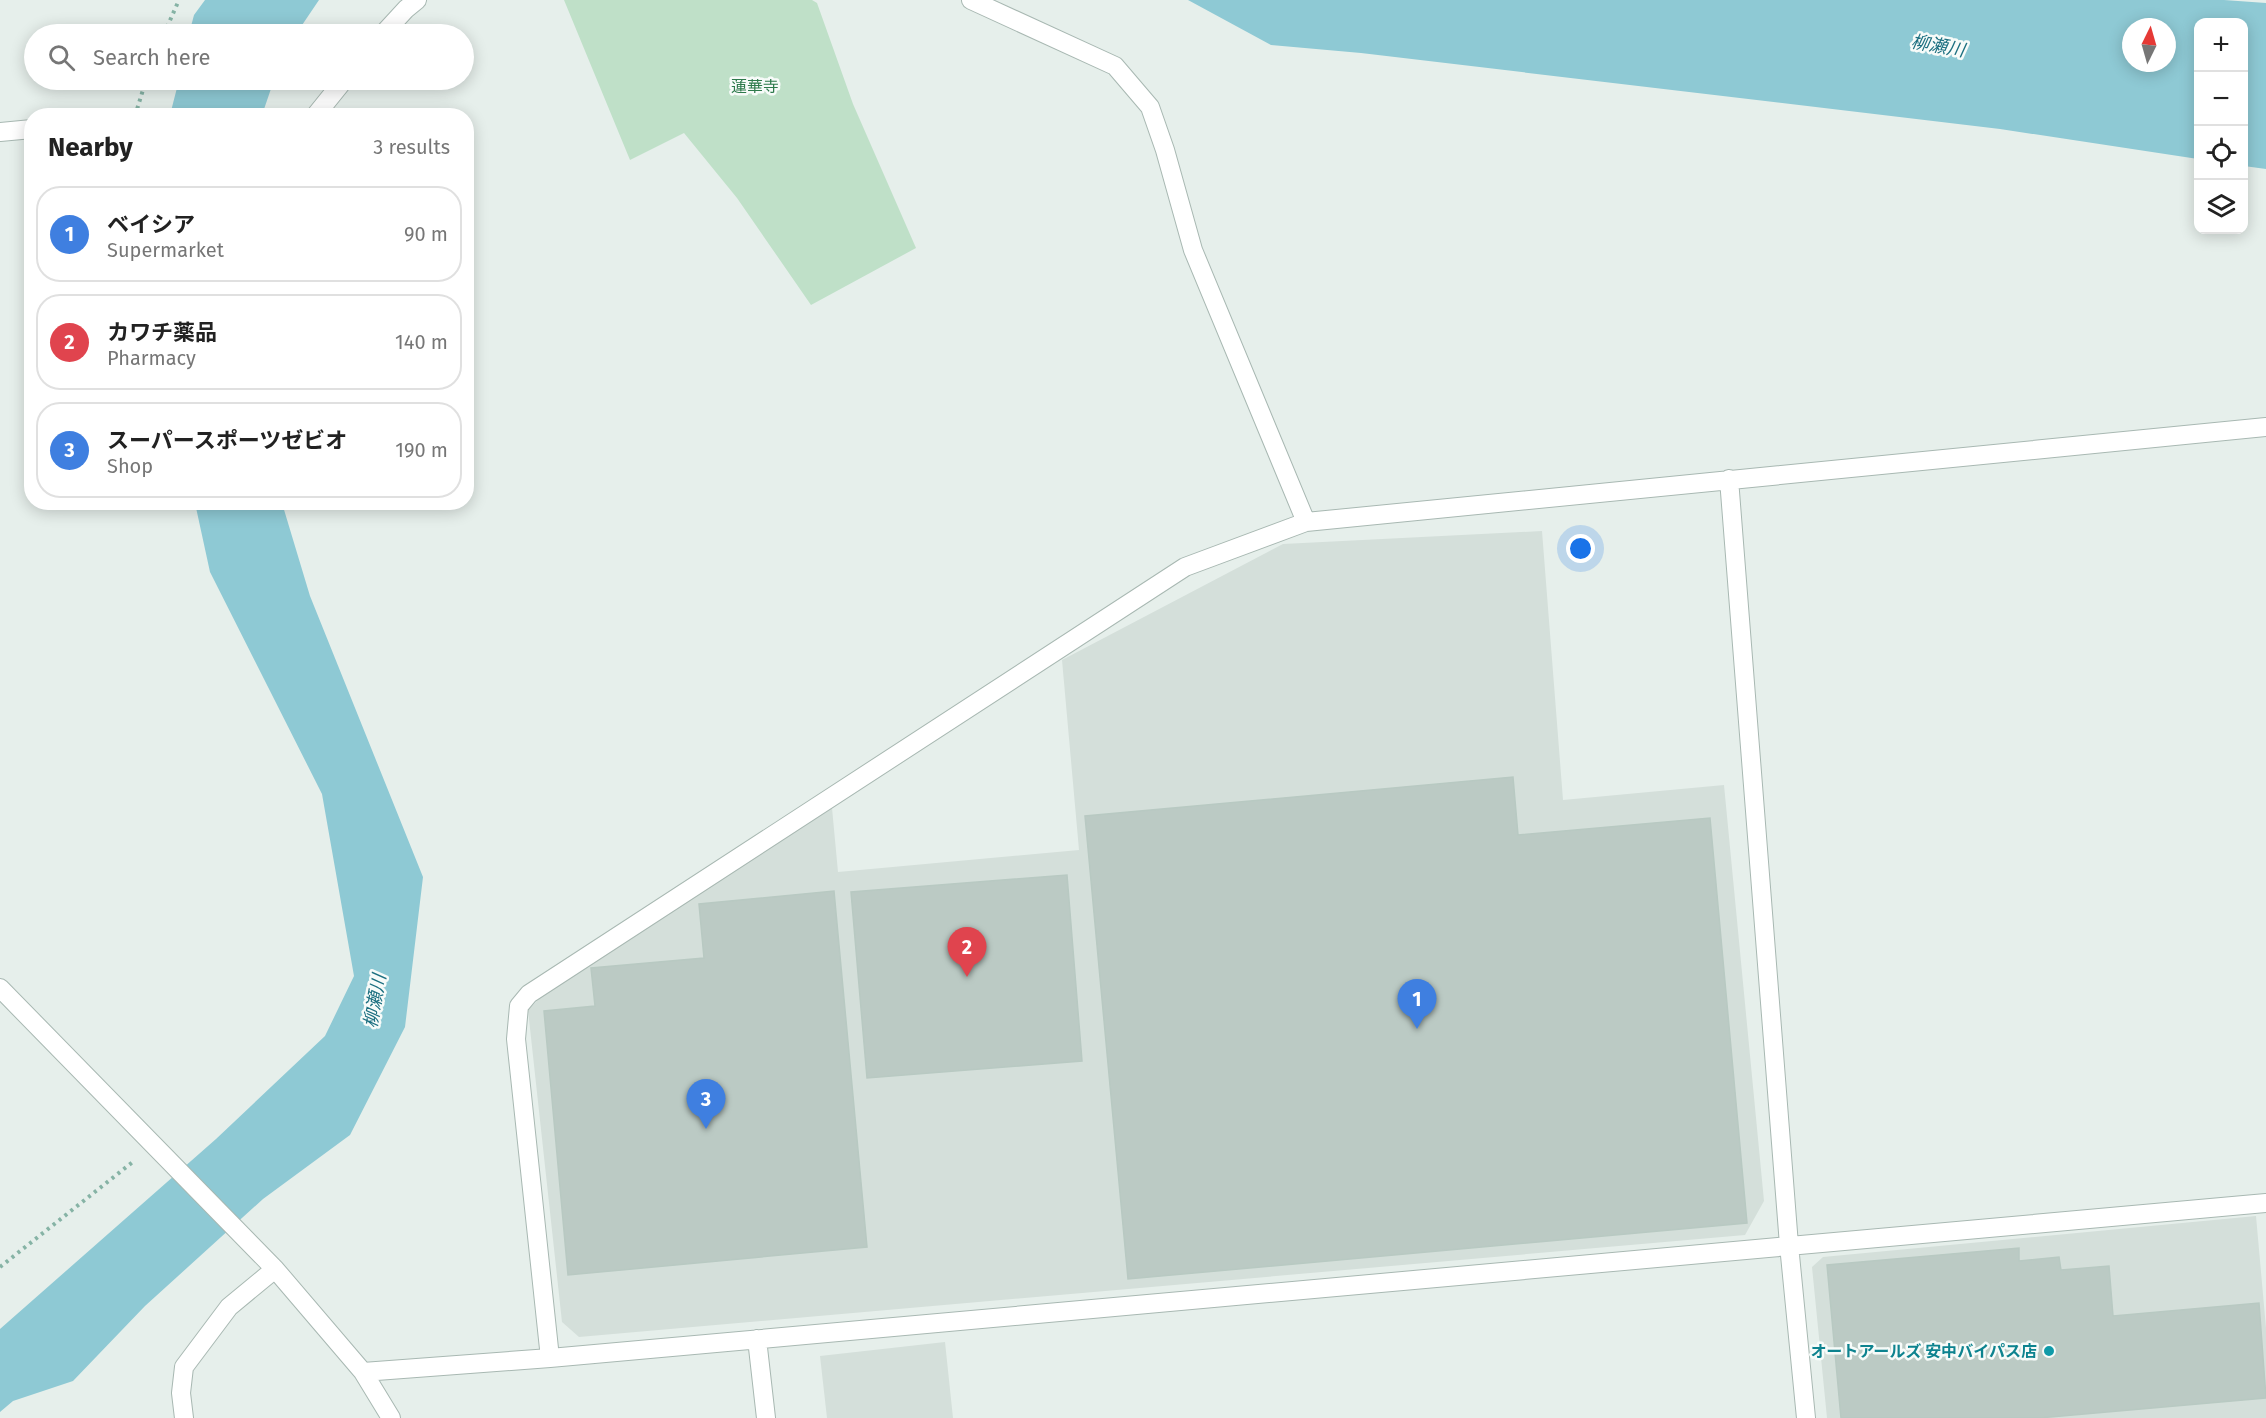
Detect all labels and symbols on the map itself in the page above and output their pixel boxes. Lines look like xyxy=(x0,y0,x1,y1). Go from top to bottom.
north arrow xyxy=(2122,18,2176,72)
water label: 柳瀬川 xyxy=(1910,30,1968,62)
park label: 蓮華寺 xyxy=(731,77,779,96)
your location xyxy=(1566,534,1595,563)
pin: 2 xyxy=(948,928,986,977)
water label: 柳瀬川 xyxy=(359,971,391,1029)
pin: 1 xyxy=(1398,980,1436,1029)
pin: 3 xyxy=(686,1080,726,1129)
place label: オートアールズ 安中バイパス店 xyxy=(1810,1342,2037,1361)
marker: オートアールズ 安中バイパス店 xyxy=(2042,1344,2056,1358)

